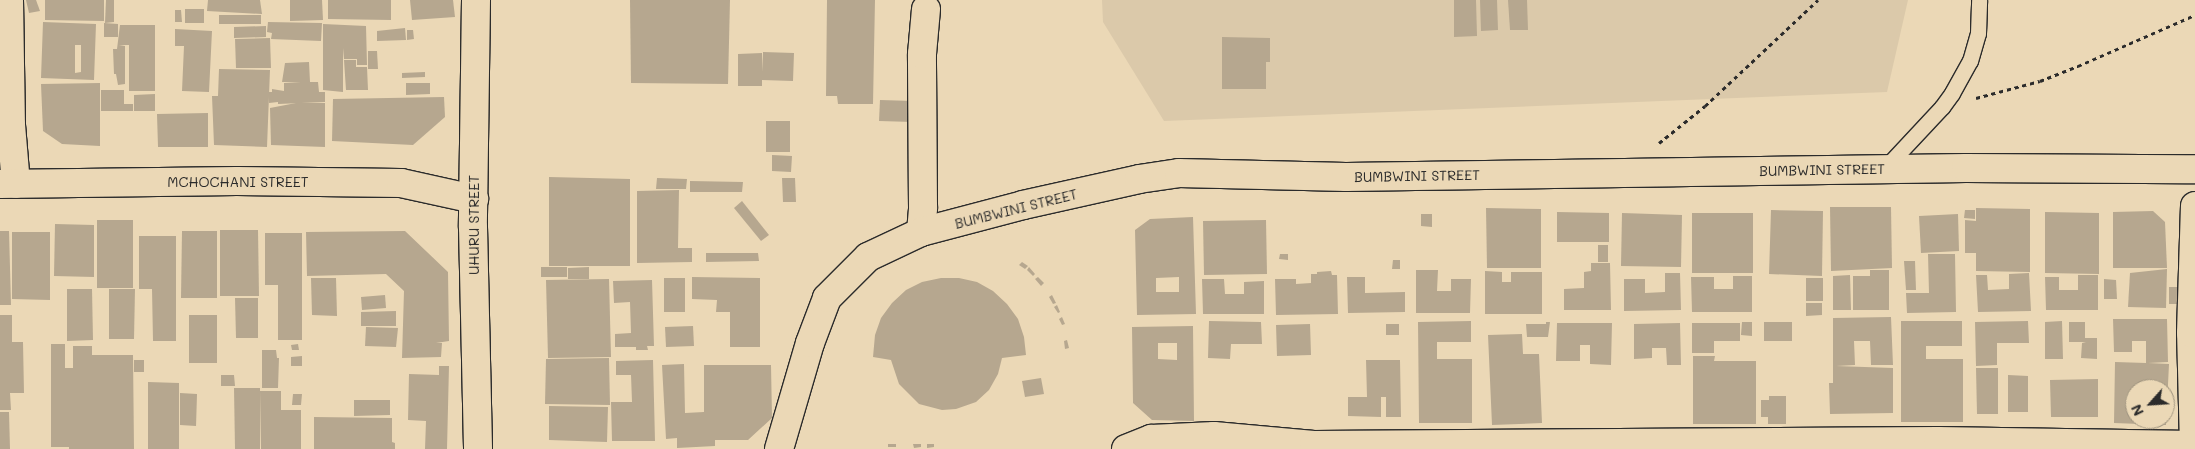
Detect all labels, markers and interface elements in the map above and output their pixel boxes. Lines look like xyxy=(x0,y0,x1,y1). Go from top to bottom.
street label: BUMBWINI STREET xyxy=(1759,161,1885,179)
street label: BUMBWINI STREET xyxy=(1354,167,1480,185)
street label: MCHOCHANI STREET xyxy=(167,174,309,190)
street label: UHURU STREET xyxy=(466,175,482,275)
street label: BUMBWINI STREET xyxy=(953,186,1079,232)
north arrow xyxy=(2125,379,2175,429)
text: N xyxy=(2126,401,2148,419)

